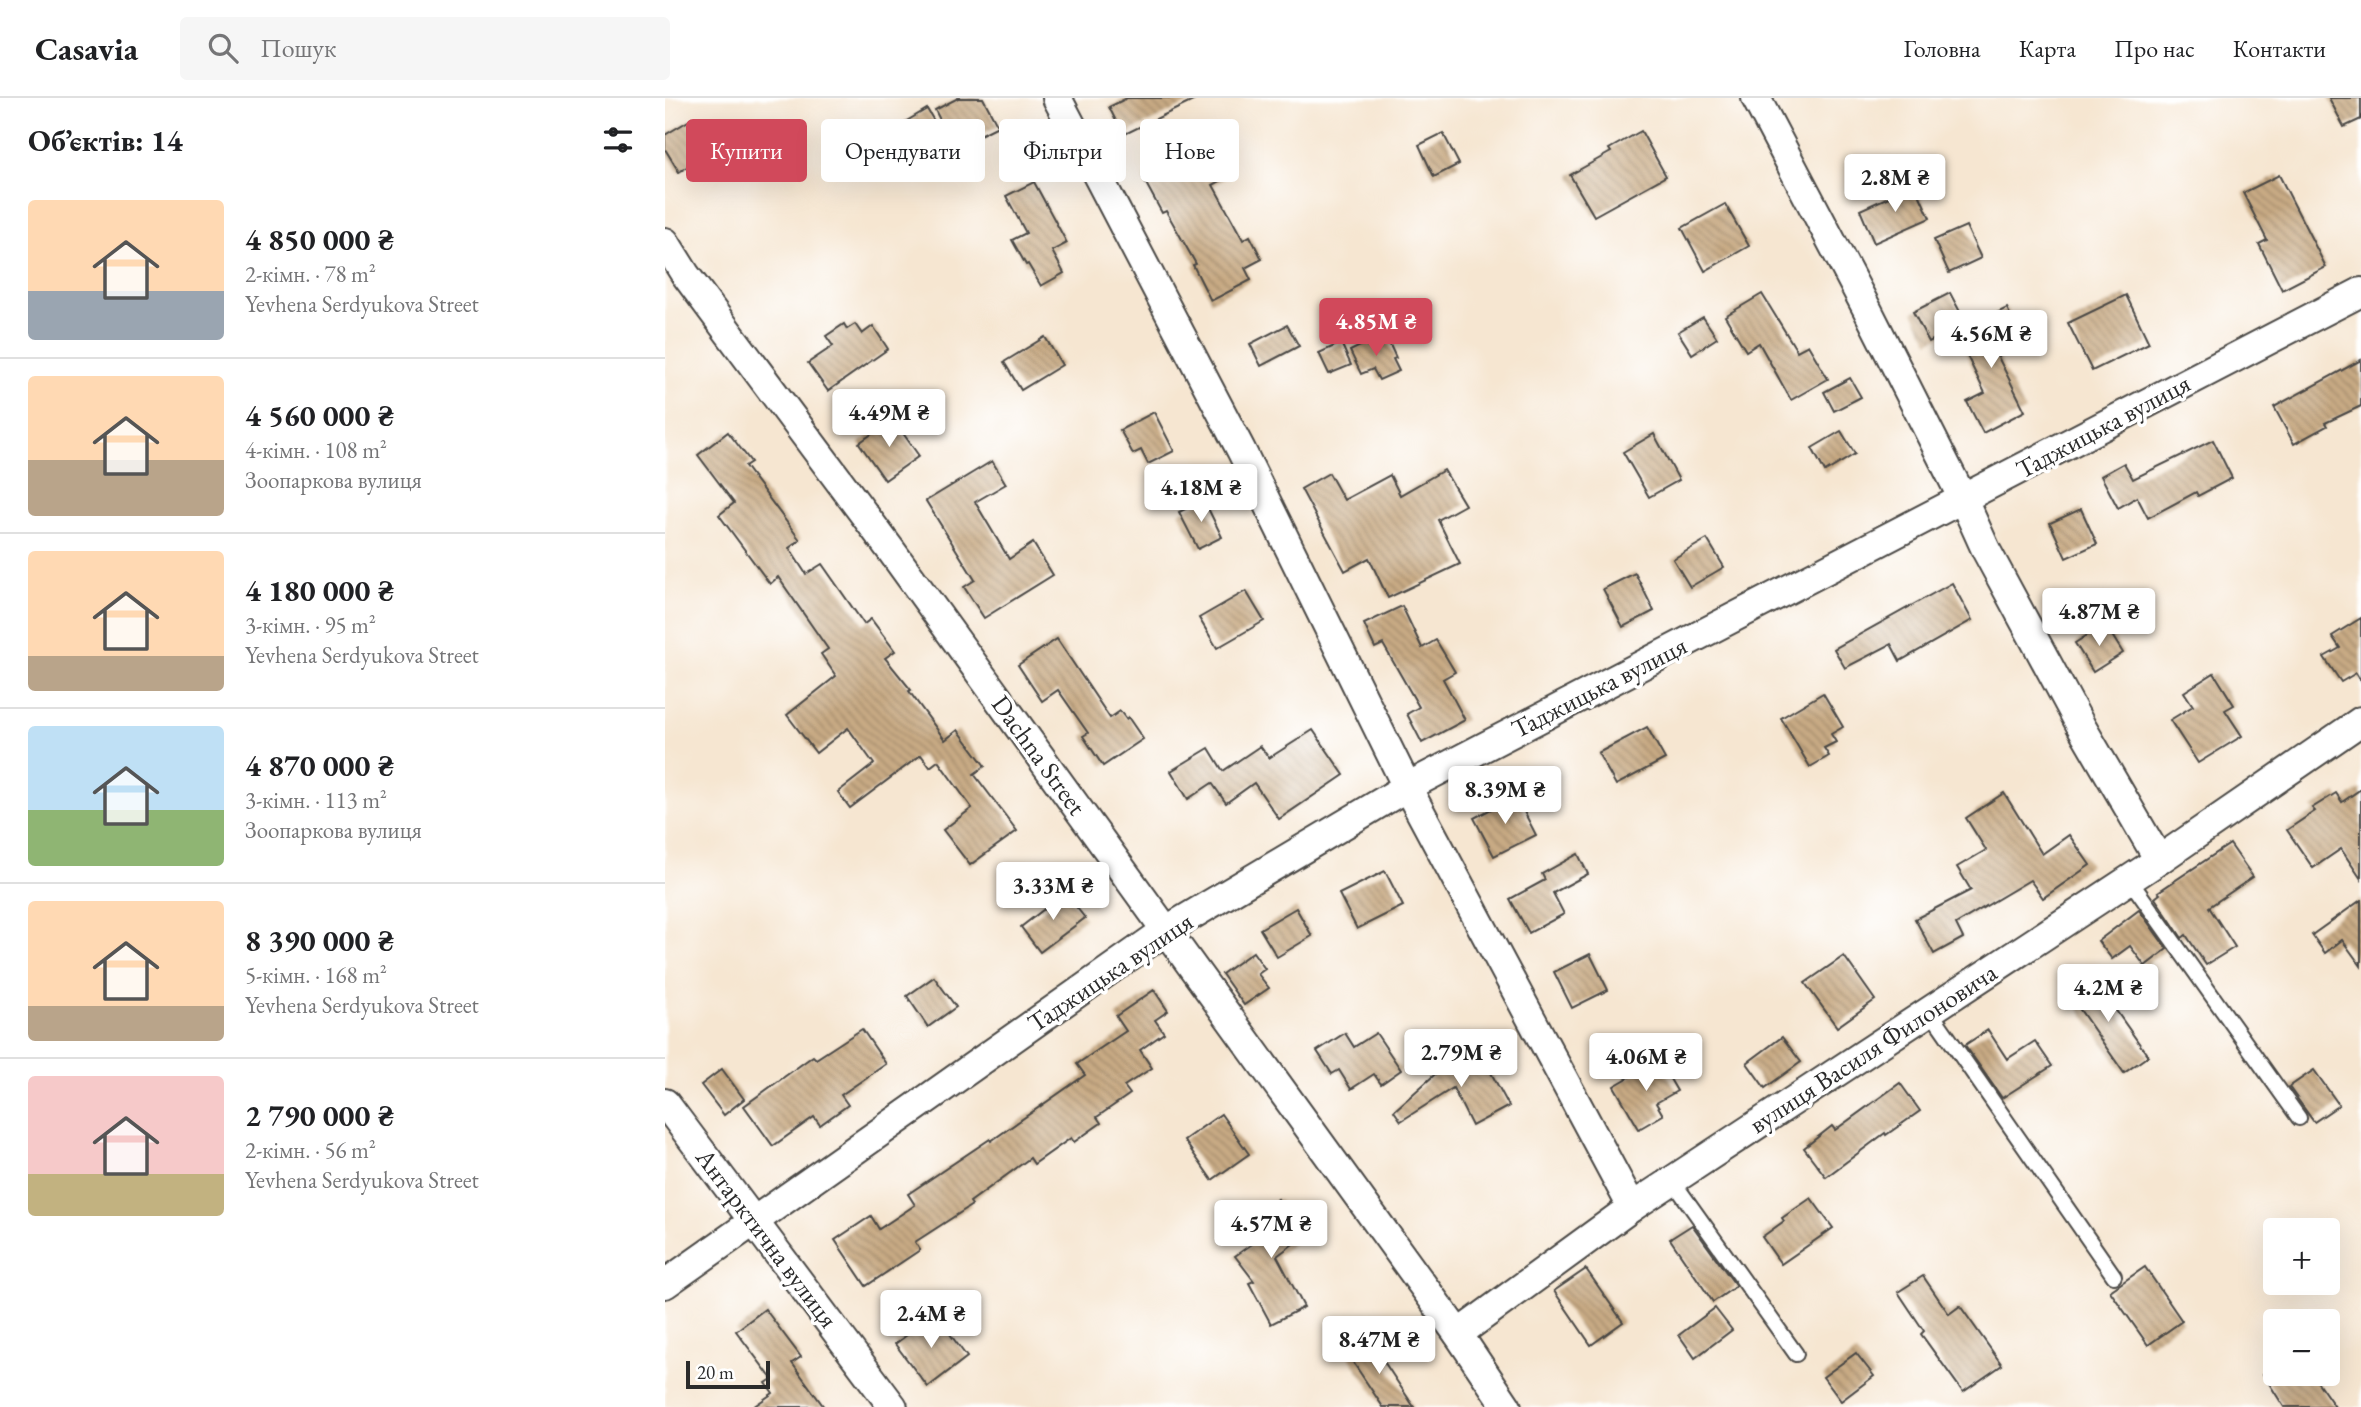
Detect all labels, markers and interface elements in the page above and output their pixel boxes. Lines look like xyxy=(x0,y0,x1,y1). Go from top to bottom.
search box xyxy=(180,17,670,80)
text: Casavia xyxy=(35,27,138,70)
icon: search xyxy=(204,29,242,67)
text: Пошук xyxy=(260,31,336,65)
text: Головна xyxy=(1903,33,1981,64)
text: Карта xyxy=(2019,33,2076,64)
text: Про нас xyxy=(2114,33,2195,64)
text: Контакти xyxy=(2233,33,2326,64)
chip: Купити xyxy=(686,119,807,182)
chip: Орендувати xyxy=(821,119,985,182)
chip: Фільтри xyxy=(999,119,1126,182)
chip: Нове xyxy=(1140,119,1239,182)
text: Об’єктів: 14 xyxy=(28,121,183,160)
icon: filters xyxy=(599,121,637,159)
pin: 2.8M ₴ xyxy=(1838,155,1952,214)
text: 2.8M ₴ xyxy=(1860,162,1930,192)
text: 4 850 000 ₴ xyxy=(245,220,394,259)
icon: home xyxy=(84,228,168,312)
text: 2-кімн. · 78 m² xyxy=(245,259,376,289)
text: Yevhena Serdyukova Street xyxy=(245,289,479,319)
pin: 4.85M ₴ xyxy=(1311,299,1441,358)
text: 4.85M ₴ xyxy=(1335,306,1417,336)
pin: 4.56M ₴ xyxy=(1926,310,2056,370)
text: 4.56M ₴ xyxy=(1950,318,2032,348)
street label: Таджицька вулиця xyxy=(2010,366,2196,486)
pin: 4.49M ₴ xyxy=(824,390,954,449)
text: 4 560 000 ₴ xyxy=(245,396,394,435)
text: 4.49M ₴ xyxy=(848,397,930,427)
icon: home xyxy=(84,404,168,488)
text: 4-кімн. · 108 m² xyxy=(245,435,387,465)
pin: 4.18M ₴ xyxy=(1136,464,1266,524)
text: Зоопаркова вулиця xyxy=(245,465,422,495)
text: 4.18M ₴ xyxy=(1160,472,1242,502)
text: 4 180 000 ₴ xyxy=(245,571,394,610)
icon: home xyxy=(84,579,168,663)
pin: 4.87M ₴ xyxy=(2034,588,2164,648)
text: 4.87M ₴ xyxy=(2058,596,2140,626)
text: 3-кімн. · 95 m² xyxy=(245,610,376,640)
street label: Таджицька вулиця xyxy=(1506,628,1692,746)
text: Yevhena Serdyukova Street xyxy=(245,640,479,670)
street label: Dachna Street xyxy=(984,688,1094,822)
text: 4 870 000 ₴ xyxy=(245,746,394,785)
icon: home xyxy=(84,754,168,838)
pin: 8.39M ₴ xyxy=(1440,766,1570,826)
text: 8.39M ₴ xyxy=(1464,774,1546,804)
text: 3-кімн. · 113 m² xyxy=(245,785,387,815)
text: Зоопаркова вулиця xyxy=(245,815,422,845)
pin: 3.33M ₴ xyxy=(988,862,1118,922)
text: 3.33M ₴ xyxy=(1012,870,1094,900)
street label: Таджицька вулиця xyxy=(1021,904,1199,1040)
text: 8 390 000 ₴ xyxy=(245,921,394,960)
icon: home xyxy=(84,929,168,1013)
street label: вулиця Василя Филоновича xyxy=(1743,955,2004,1141)
text: 5-кімн. · 168 m² xyxy=(245,960,387,990)
pin: 4.2M ₴ xyxy=(2051,964,2165,1024)
text: 4.2M ₴ xyxy=(2073,972,2143,1002)
text: Yevhena Serdyukova Street xyxy=(245,990,479,1020)
pin: 2.79M ₴ xyxy=(1396,1030,1526,1089)
pin: 4.06M ₴ xyxy=(1581,1034,1711,1093)
text: 2.79M ₴ xyxy=(1420,1037,1502,1067)
text: 4.06M ₴ xyxy=(1605,1041,1687,1071)
text: 2 790 000 ₴ xyxy=(245,1096,394,1135)
icon: home xyxy=(84,1104,168,1188)
text: 2-кімн. · 56 m² xyxy=(245,1135,376,1165)
street label: Антарктична вулиця xyxy=(688,1141,846,1335)
text: Yevhena Serdyukova Street xyxy=(245,1165,479,1195)
pin: 4.57M ₴ xyxy=(1206,1200,1336,1260)
text: 4.57M ₴ xyxy=(1230,1208,1312,1238)
map controls xyxy=(2263,1218,2340,1386)
button: + xyxy=(2263,1218,2340,1295)
pin: 2.4M ₴ xyxy=(874,1290,988,1350)
text: 2.4M ₴ xyxy=(896,1298,966,1328)
button: − xyxy=(2263,1309,2340,1386)
pin: 8.47M ₴ xyxy=(1314,1316,1444,1376)
text: 8.47M ₴ xyxy=(1338,1324,1420,1354)
scale bar xyxy=(686,1358,770,1390)
text: 20 m xyxy=(697,1360,734,1385)

